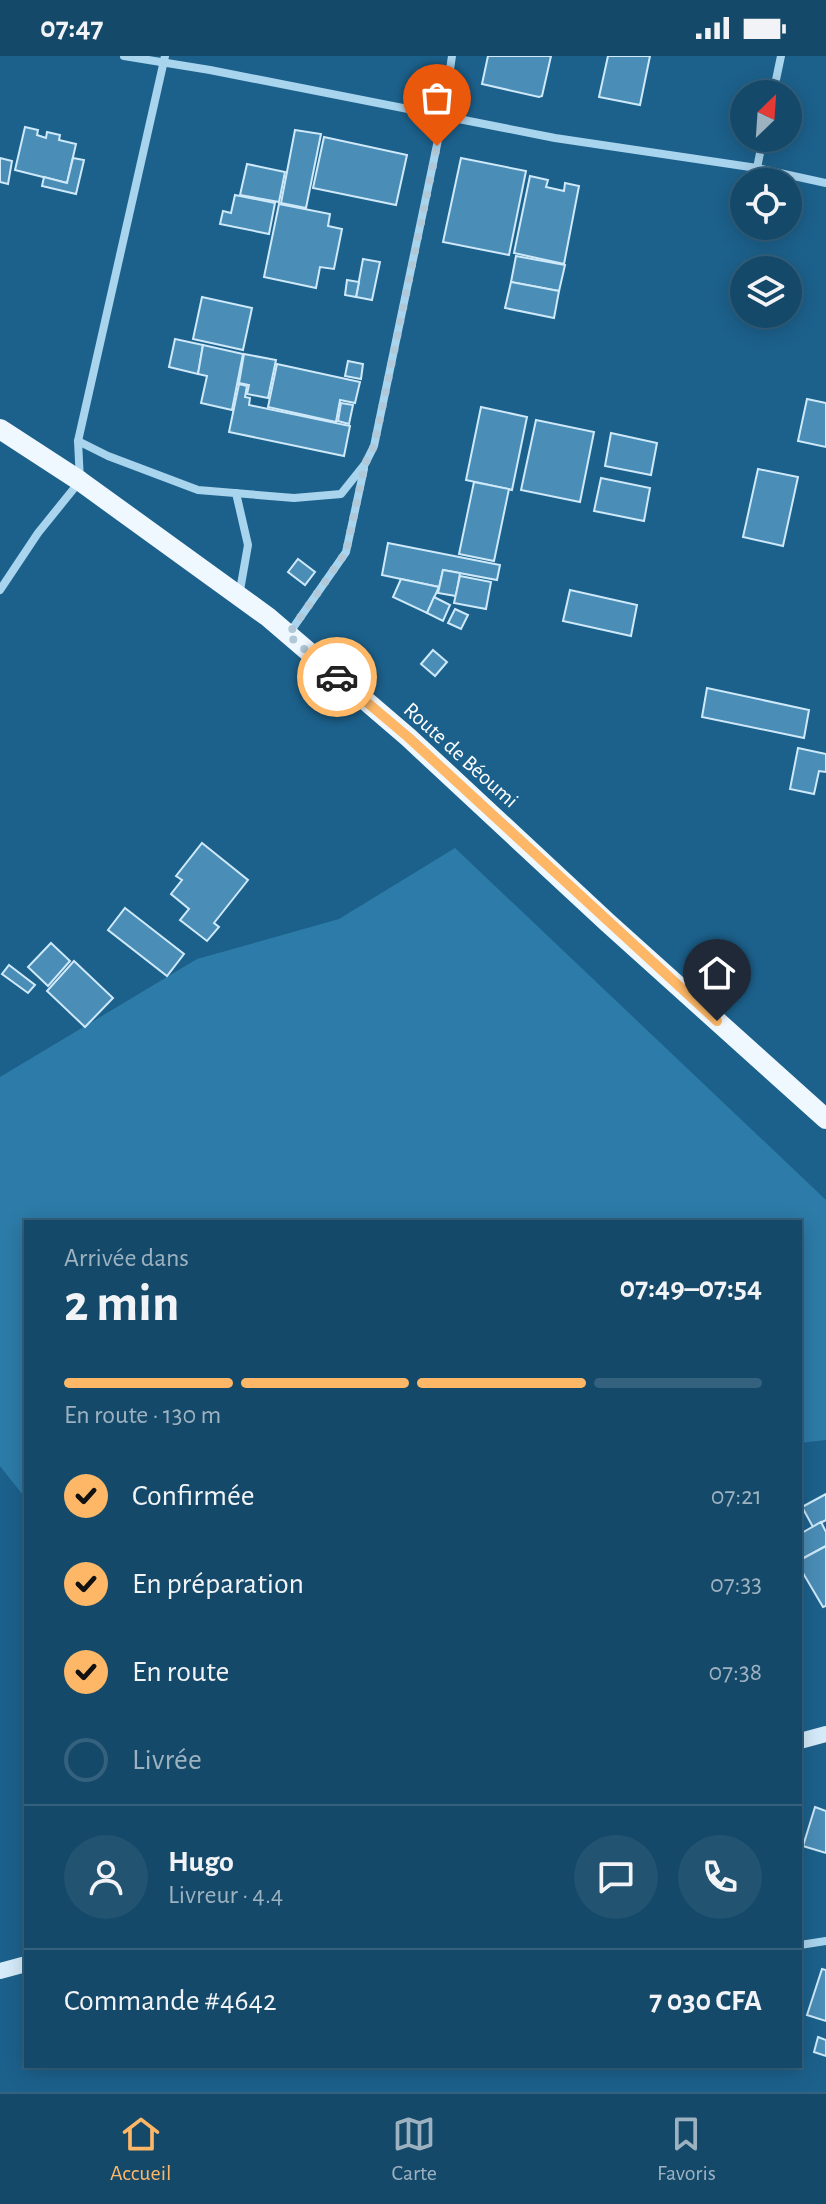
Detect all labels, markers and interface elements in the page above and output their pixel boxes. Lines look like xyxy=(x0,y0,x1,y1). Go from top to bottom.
text: 07:47 xyxy=(40,13,104,43)
pin xyxy=(403,64,471,146)
icon: bag xyxy=(415,76,459,120)
north arrow xyxy=(730,80,802,152)
map controls xyxy=(730,80,802,328)
button: locate xyxy=(730,168,802,240)
button: layers xyxy=(730,256,802,328)
courier xyxy=(297,637,377,717)
icon: car xyxy=(315,655,359,699)
street label: Route de Béoumi xyxy=(400,698,522,812)
pin xyxy=(683,939,751,1021)
icon: home xyxy=(695,951,739,995)
text: Arrivée dans xyxy=(64,1245,189,1271)
text: 07:49–07:54 xyxy=(620,1273,762,1303)
text: 2 min xyxy=(64,1278,179,1330)
text: En route · 130 m xyxy=(64,1402,221,1428)
icon: check xyxy=(64,1474,108,1518)
text: Confirmée xyxy=(132,1481,255,1511)
text: 07:21 xyxy=(711,1483,762,1509)
icon: check xyxy=(64,1562,108,1606)
text: En préparation xyxy=(132,1569,304,1599)
text: 07:33 xyxy=(710,1571,762,1597)
icon: check xyxy=(64,1650,108,1694)
text: En route xyxy=(132,1657,229,1687)
text: 07:38 xyxy=(708,1659,762,1685)
text: Livrée xyxy=(132,1745,202,1775)
button: person xyxy=(64,1835,148,1919)
button: chat xyxy=(574,1835,658,1919)
button: phone xyxy=(678,1835,762,1919)
text: Hugo xyxy=(168,1847,234,1877)
text: Livreur · 4.4 xyxy=(168,1882,283,1908)
text: Commande #4642 xyxy=(64,1986,277,2016)
text: 7 030 CFA xyxy=(649,1986,762,2016)
tab: Accueil xyxy=(110,2112,171,2186)
tab: Carte xyxy=(392,2112,437,2186)
tab: Favoris xyxy=(657,2112,716,2186)

